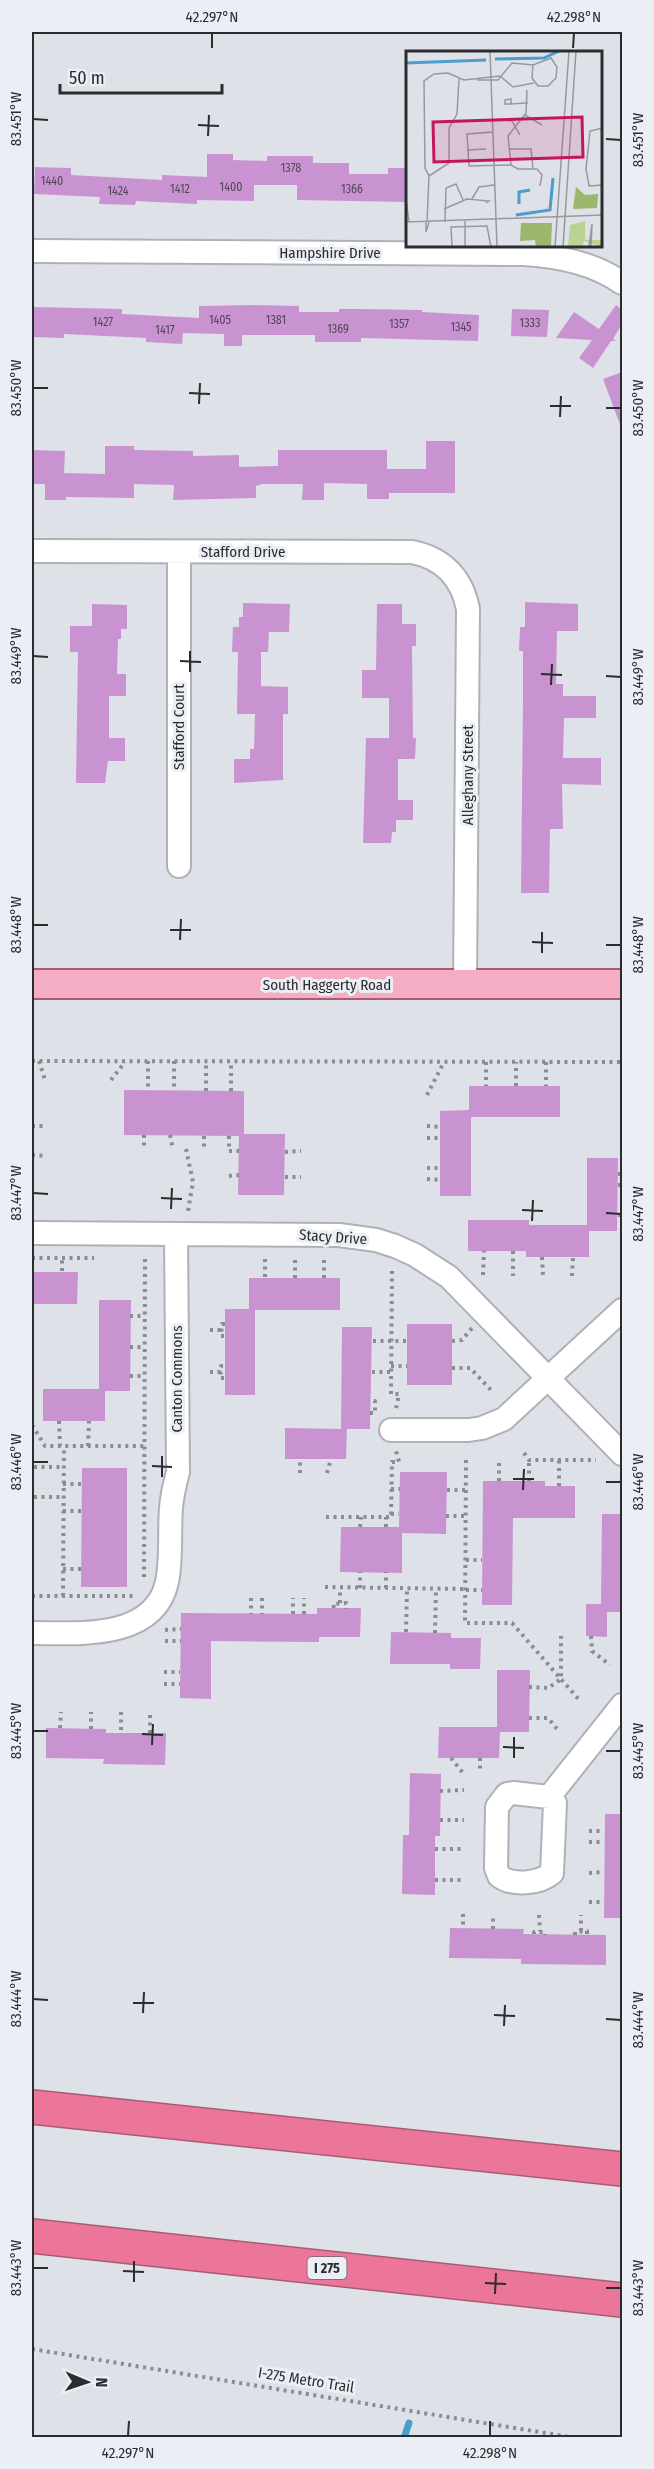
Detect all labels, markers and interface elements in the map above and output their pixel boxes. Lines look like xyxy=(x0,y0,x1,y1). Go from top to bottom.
text: 42.297°N xyxy=(186,8,238,26)
text: 42.298°N xyxy=(547,8,601,26)
inset map xyxy=(406,51,603,248)
scale bar xyxy=(60,57,222,95)
text: 50 m xyxy=(69,67,105,89)
text: 83.451°W xyxy=(7,92,25,146)
text: 83.451°W xyxy=(629,113,647,167)
house number: 1378 xyxy=(281,161,301,175)
house number: 1440 xyxy=(41,174,63,188)
house number: 1400 xyxy=(220,180,243,194)
house number: 1412 xyxy=(170,182,190,196)
house number: 1366 xyxy=(341,182,363,196)
house number: 1424 xyxy=(107,184,129,198)
street label: Hampshire Drive xyxy=(279,244,381,262)
house number: 1405 xyxy=(209,313,232,327)
house number: 1381 xyxy=(266,313,286,327)
house number: 1427 xyxy=(93,315,113,329)
house number: 1333 xyxy=(520,316,540,330)
house number: 1357 xyxy=(389,317,409,331)
house number: 1345 xyxy=(450,320,472,334)
house number: 1369 xyxy=(327,322,349,336)
house number: 1417 xyxy=(155,323,175,337)
text: 83.450°W xyxy=(7,359,25,417)
text: 83.450°W xyxy=(629,379,647,437)
street label: Stafford Drive xyxy=(201,543,285,561)
text: 83.449°W xyxy=(7,628,25,684)
text: 83.449°W xyxy=(629,649,647,705)
street label: Stafford Court xyxy=(170,684,188,770)
street label: Alleghany Street xyxy=(459,725,477,825)
text: 83.448°W xyxy=(7,896,25,954)
text: 83.448°W xyxy=(629,916,647,974)
street label: South Haggerty Road xyxy=(263,976,391,994)
text: 83.447°W xyxy=(7,1165,25,1221)
text: 83.447°W xyxy=(629,1186,647,1242)
street label: Stacy Drive xyxy=(298,1226,368,1248)
street label: Canton Commons xyxy=(168,1325,186,1433)
text: 83.446°W xyxy=(7,1433,25,1491)
text: 83.446°W xyxy=(629,1453,647,1511)
text: 83.445°W xyxy=(7,1703,25,1759)
text: 83.445°W xyxy=(629,1723,647,1779)
text: 83.444°W xyxy=(7,1971,25,2028)
text: 83.444°W xyxy=(629,1992,647,2049)
text: 83.443°W xyxy=(7,2240,25,2296)
road number: I 275 xyxy=(308,2257,346,2279)
text: 83.443°W xyxy=(629,2260,647,2316)
north arrow xyxy=(57,2352,117,2412)
street label: I-275 Metro Trail xyxy=(257,2364,355,2396)
text: N xyxy=(92,2377,111,2388)
text: 42.297°N xyxy=(102,2444,154,2462)
text: 42.298°N xyxy=(463,2444,517,2462)

